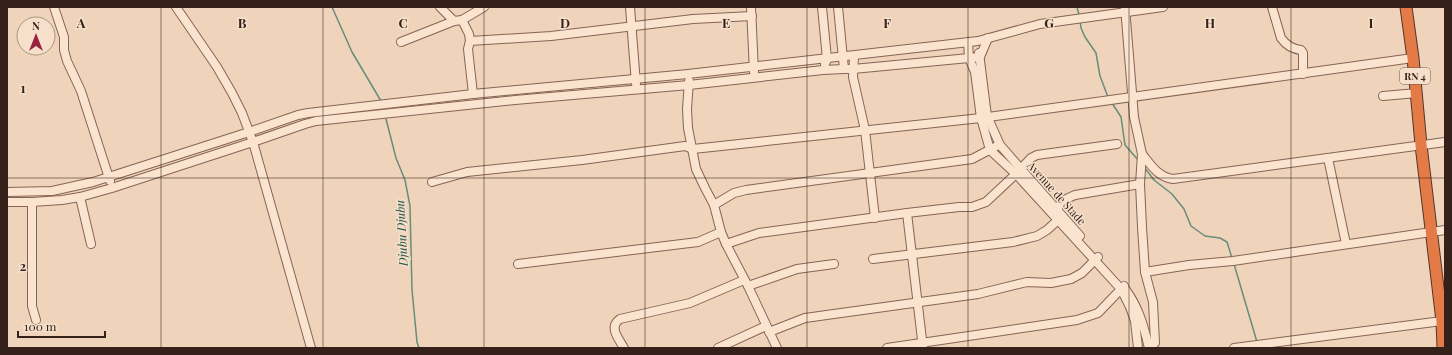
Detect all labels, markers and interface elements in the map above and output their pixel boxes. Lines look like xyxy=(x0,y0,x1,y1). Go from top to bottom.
text: A xyxy=(76,14,86,31)
text: B xyxy=(238,14,247,31)
text: C xyxy=(398,14,408,31)
text: D xyxy=(560,14,570,31)
text: E xyxy=(722,14,730,31)
text: F xyxy=(883,14,891,31)
text: G xyxy=(1044,14,1054,31)
text: H xyxy=(1205,14,1215,31)
text: I xyxy=(1369,14,1374,31)
north arrow xyxy=(16,16,56,56)
text: N xyxy=(32,18,40,33)
road number: RN 4 xyxy=(1400,68,1430,84)
text: 1 xyxy=(21,79,26,96)
street label: Avenue de Stade xyxy=(1024,157,1090,228)
water label: Djubu Djubu xyxy=(391,199,411,268)
text: 2 xyxy=(20,257,27,274)
scale bar xyxy=(18,313,105,339)
text: 100 m xyxy=(24,318,57,334)

